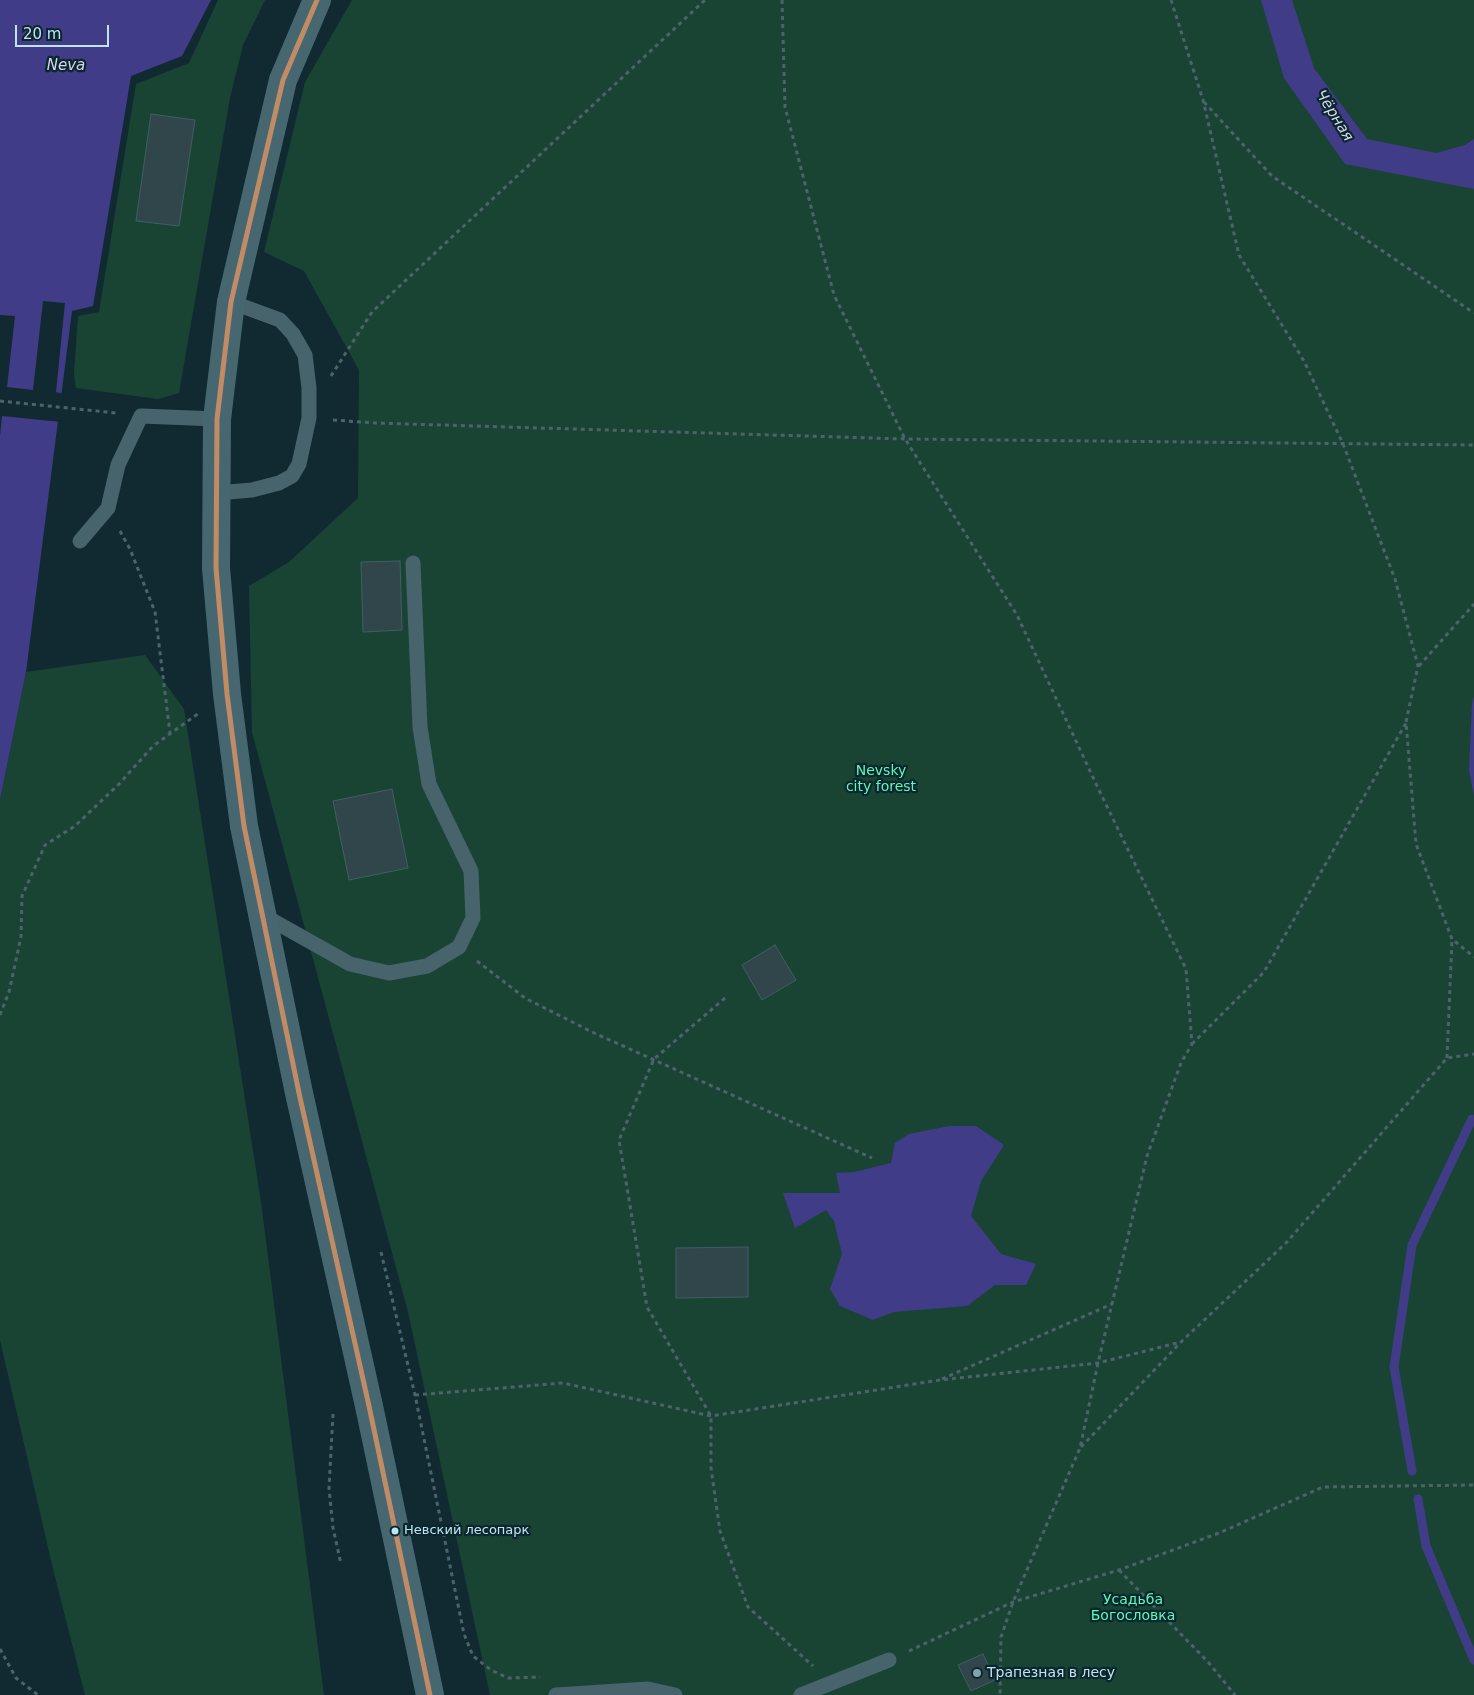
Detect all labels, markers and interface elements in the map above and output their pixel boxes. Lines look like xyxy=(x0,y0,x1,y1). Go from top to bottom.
scale bar xyxy=(18,15,111,47)
text: 20 m xyxy=(23,25,61,43)
water label: Neva xyxy=(47,57,85,75)
water label: Чёрная xyxy=(1311,87,1357,145)
park label: Nevsky city forest xyxy=(846,763,916,796)
place label: Невский лесопарк xyxy=(404,1523,529,1539)
marker: Невский лесопарк xyxy=(390,1526,400,1536)
park label: Усадьба Богословка xyxy=(1091,1592,1175,1624)
place label: Трапезная в лесу xyxy=(987,1665,1115,1681)
marker: Трапезная в лесу xyxy=(971,1667,983,1679)

